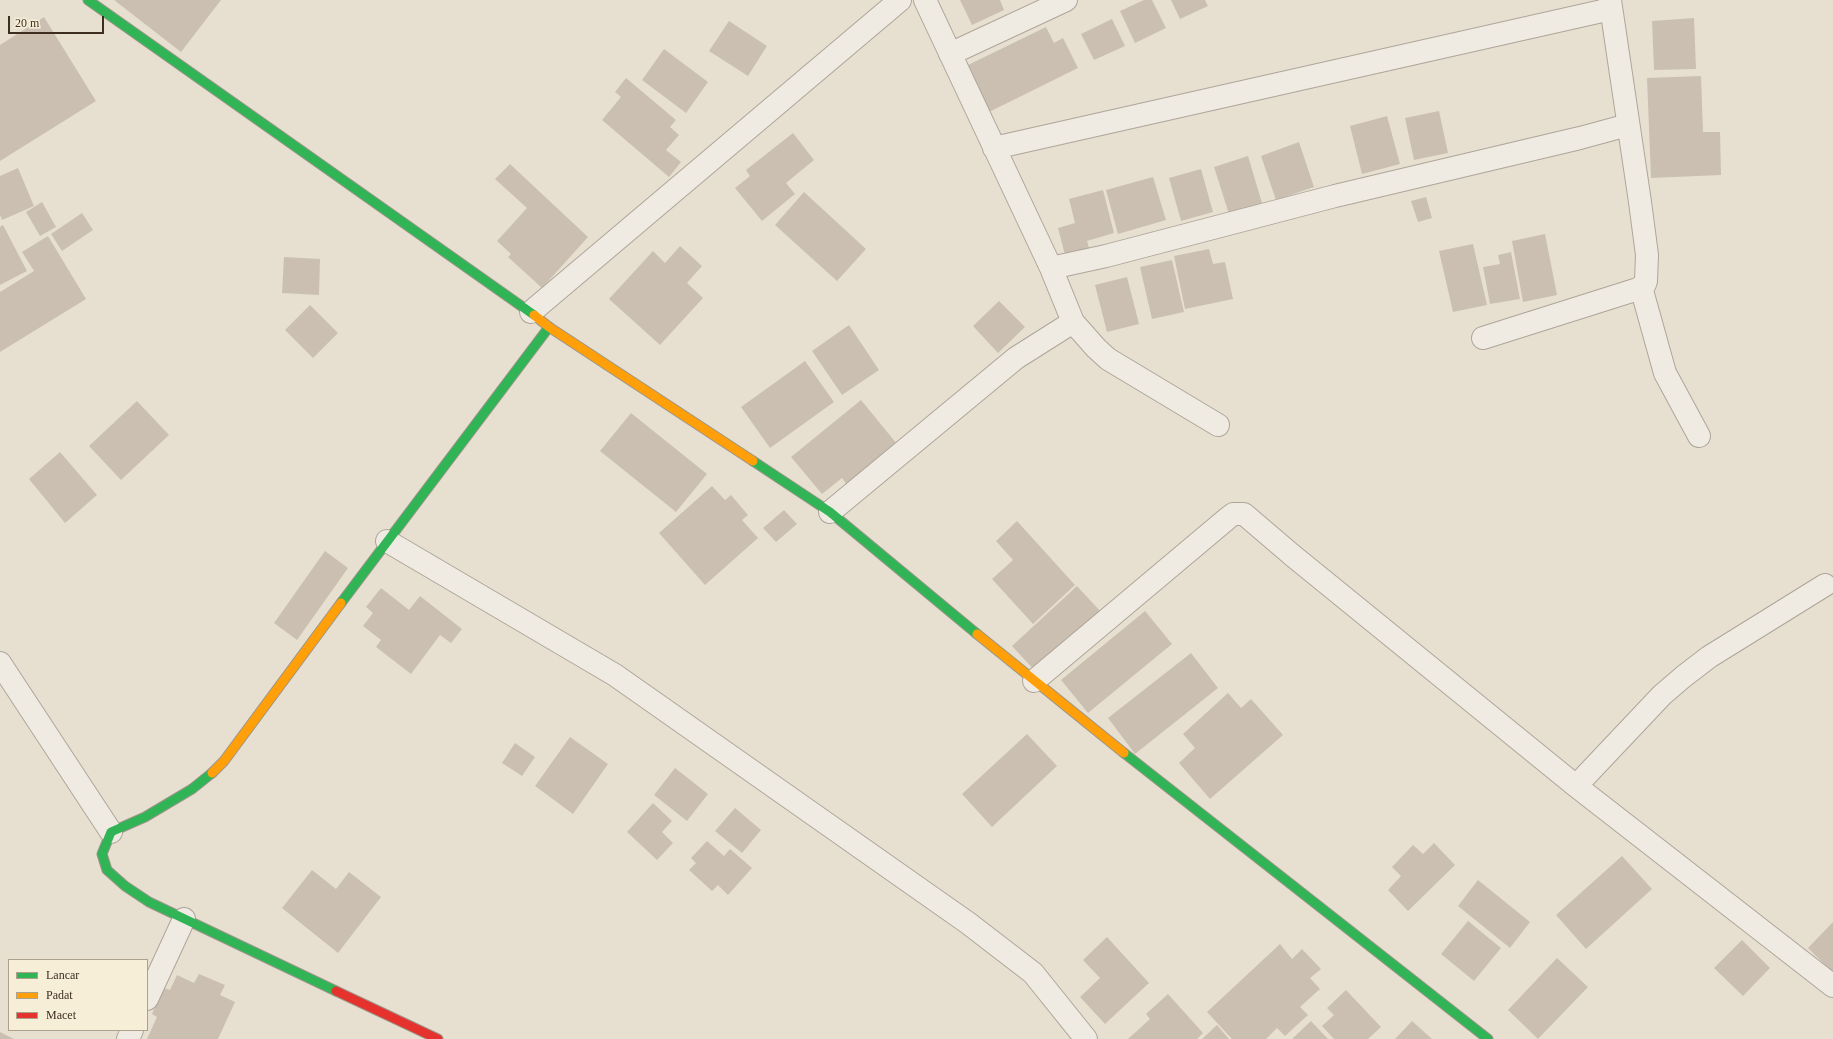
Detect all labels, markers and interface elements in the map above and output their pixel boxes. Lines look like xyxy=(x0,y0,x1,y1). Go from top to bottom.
scale bar xyxy=(10,8,106,34)
text: 20 m xyxy=(15,16,39,30)
legend xyxy=(8,959,148,1031)
text: Lancar xyxy=(46,968,79,982)
text: Padat xyxy=(46,988,73,1002)
text: Macet xyxy=(46,1008,76,1022)

